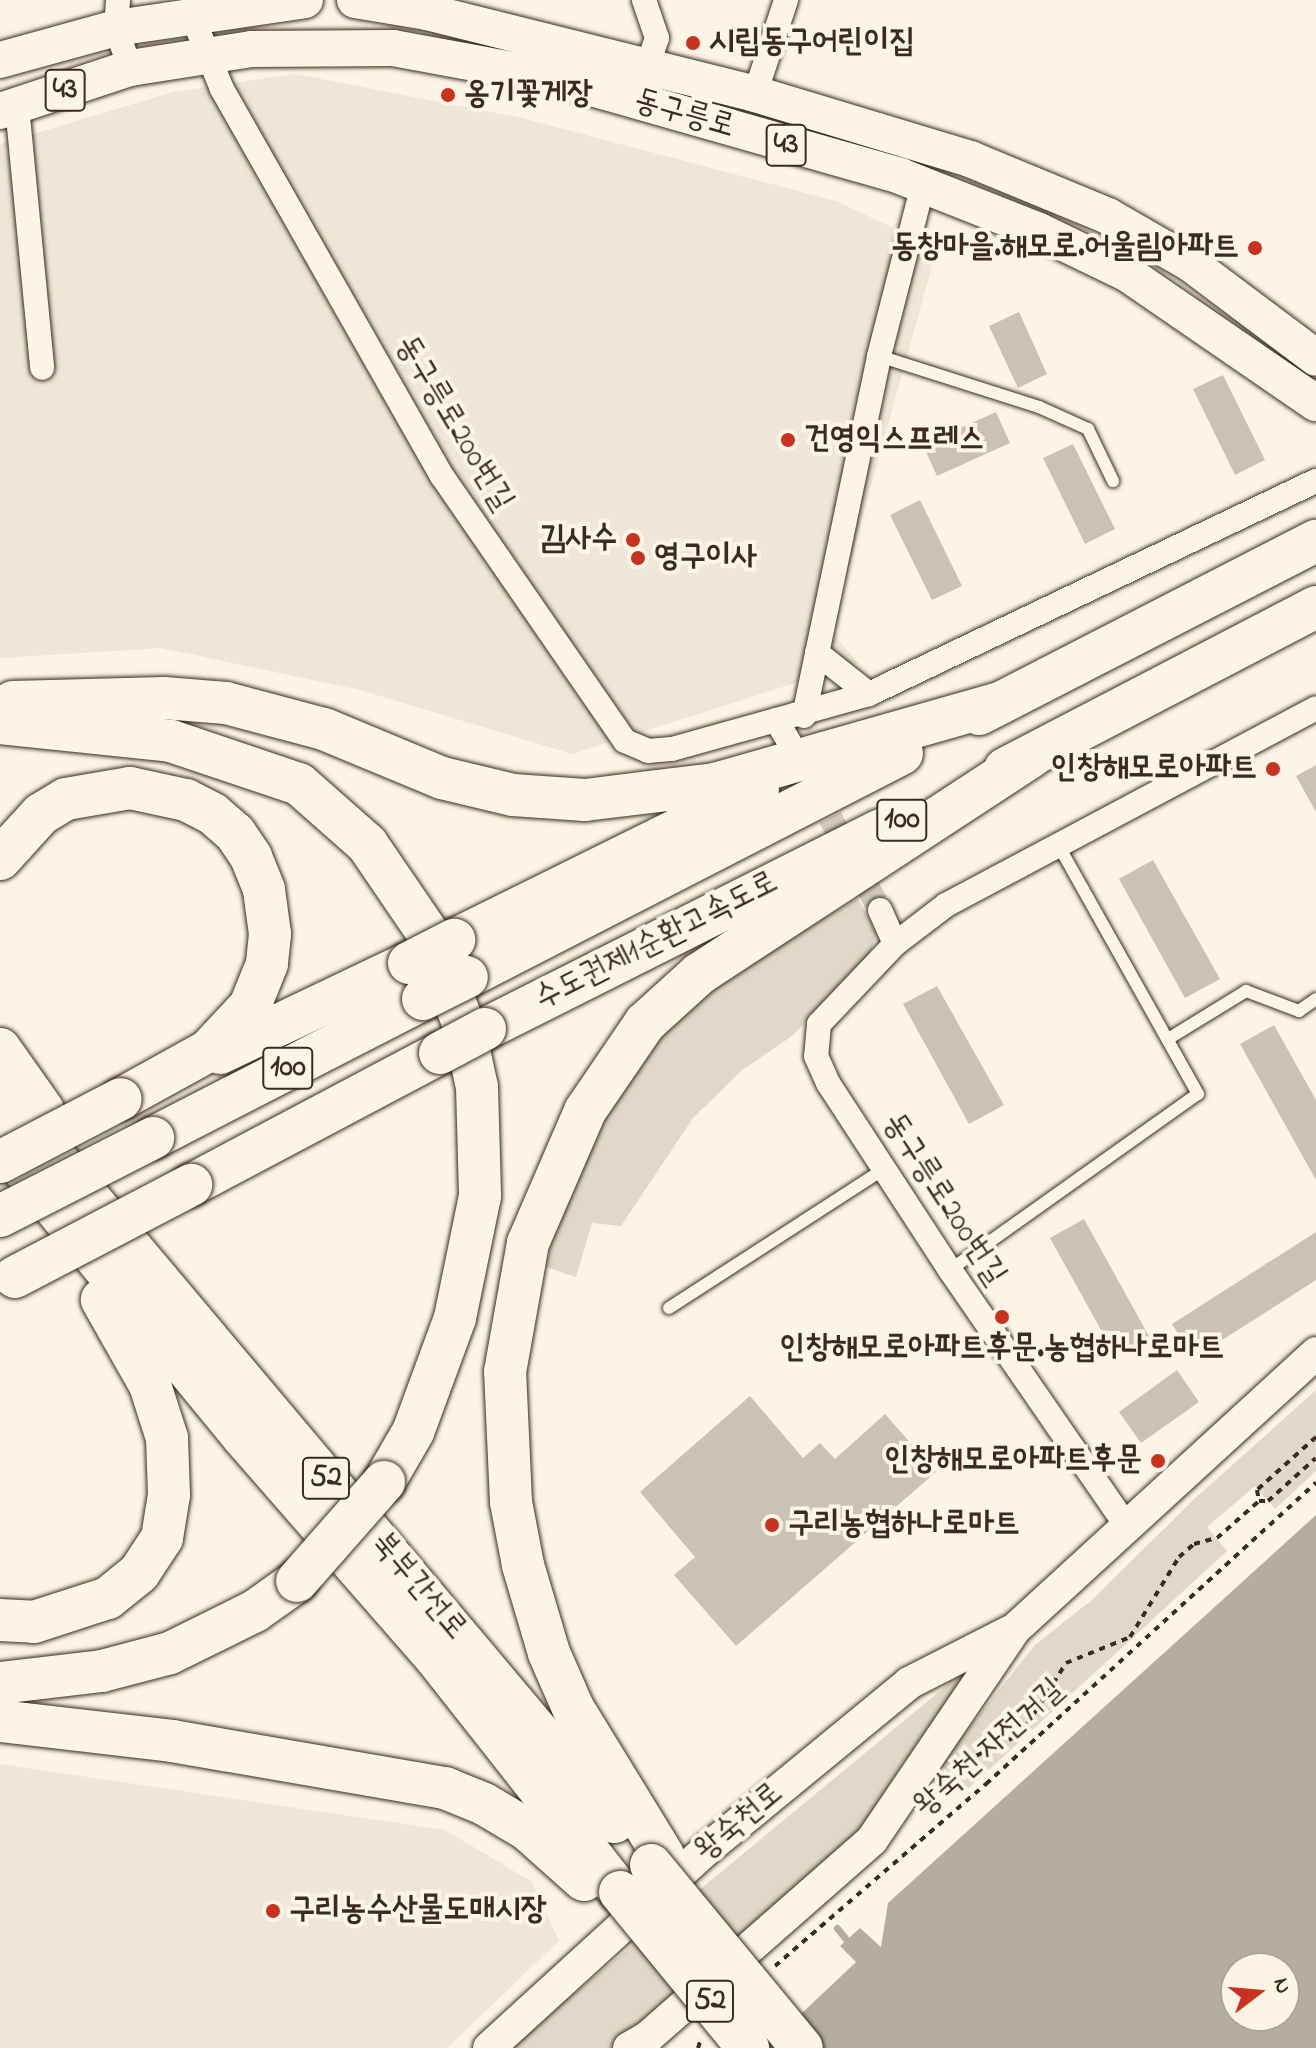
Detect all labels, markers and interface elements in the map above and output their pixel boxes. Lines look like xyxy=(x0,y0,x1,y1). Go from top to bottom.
place label: 시립동구어린이집 xyxy=(709,24,915,62)
marker: 시립동구어린이집 xyxy=(684,34,702,52)
road number: 43 xyxy=(43,64,87,116)
place label: 옹기꽃게장 xyxy=(464,76,593,114)
street label: 동구릉로 xyxy=(629,82,739,148)
marker: 옹기꽃게장 xyxy=(439,86,457,104)
road number: 43 xyxy=(764,119,808,171)
place label: 동창마을.해모로.어울림아파트 xyxy=(891,229,1239,267)
marker: 동창마을.해모로.어울림아파트 xyxy=(1246,239,1264,257)
street label: 동구릉로200번길 xyxy=(386,329,520,519)
place label: 건영익스프레스 xyxy=(804,421,984,459)
marker: 건영익스프레스 xyxy=(779,431,797,449)
place label: 김사수 xyxy=(540,521,617,559)
marker: 김사수 xyxy=(624,531,642,549)
place label: 영구이사 xyxy=(654,539,757,577)
marker: 영구이사 xyxy=(629,549,647,567)
place label: 인창해모로아파트 xyxy=(1051,750,1257,788)
marker: 인창해모로아파트 xyxy=(1264,760,1282,778)
road number: 100 xyxy=(876,794,928,846)
street label: 수도권제1순환고속도로 xyxy=(529,864,785,1020)
road number: 100 xyxy=(262,1042,314,1094)
street label: 동구릉로200번길 xyxy=(873,1106,1013,1294)
marker: 인창해모로아파트후문.농협하나로마트 xyxy=(993,1308,1011,1326)
place label: 인창해모로아파트후문.농협하나로마트 xyxy=(780,1330,1224,1368)
place label: 인창해모로아파트후문 xyxy=(884,1442,1142,1480)
road number: 52 xyxy=(300,1452,352,1504)
marker: 인창해모로아파트후문 xyxy=(1149,1452,1167,1470)
place label: 구리농협하나로마트 xyxy=(788,1506,1020,1544)
marker: 구리농협하나로마트 xyxy=(763,1516,781,1534)
street label: 북부간선로 xyxy=(362,1525,474,1649)
street label: 왕숙천 자전거길 xyxy=(907,1672,1073,1826)
street label: 왕숙천로 xyxy=(688,1775,792,1871)
place label: 구리농수산물도매시장 xyxy=(289,1892,546,1930)
marker: 구리농수산물도매시장 xyxy=(264,1902,282,1920)
north arrow xyxy=(1220,1952,1300,2032)
text: N xyxy=(1264,1974,1299,1997)
road number: 52 xyxy=(684,1975,736,2027)

